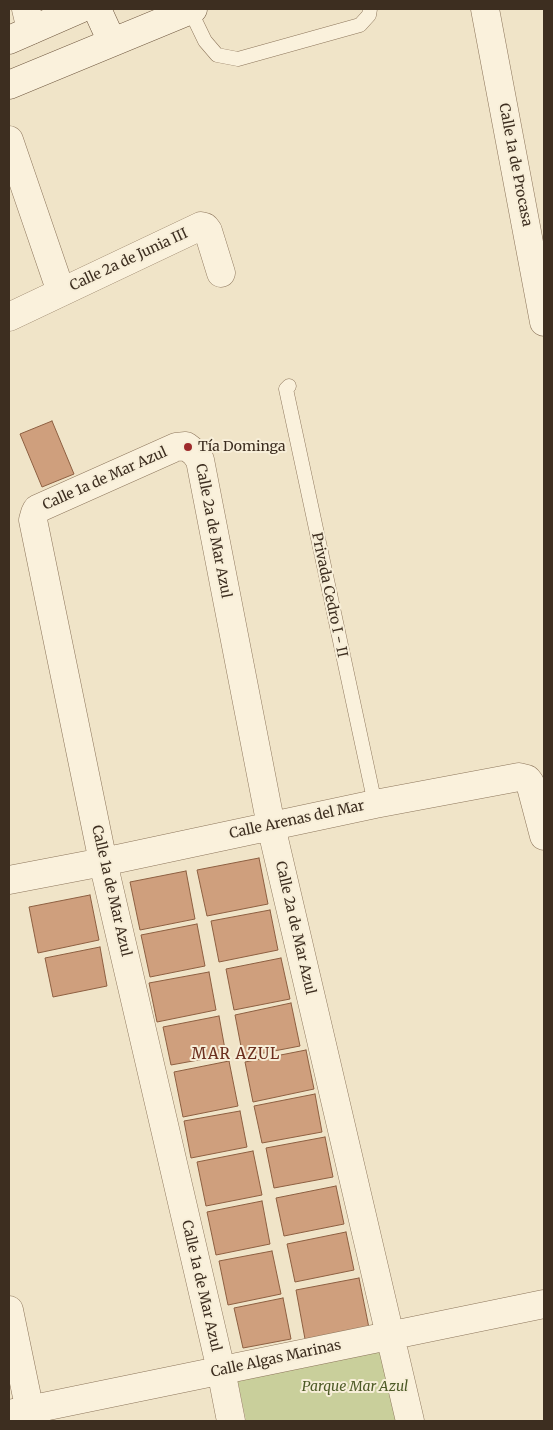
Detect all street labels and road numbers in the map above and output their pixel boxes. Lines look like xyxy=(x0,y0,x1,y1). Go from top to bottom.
street label: Calle 1a de Procasa xyxy=(495,102,535,228)
street label: Calle 2a de Junia III xyxy=(67,225,191,295)
street label: Calle 1a de Mar Azul xyxy=(40,444,170,514)
street label: Calle 2a de Mar Azul xyxy=(192,462,234,600)
street label: Privada Cedro I - II xyxy=(308,531,350,659)
street label: Calle Arenas del Mar xyxy=(228,797,366,843)
street label: Calle 1a de Mar Azul xyxy=(88,824,134,958)
street label: Calle 2a de Mar Azul xyxy=(271,860,319,996)
street label: Calle 1a de Mar Azul xyxy=(178,1219,224,1353)
street label: Calle Algas Marinas xyxy=(209,1337,343,1381)

